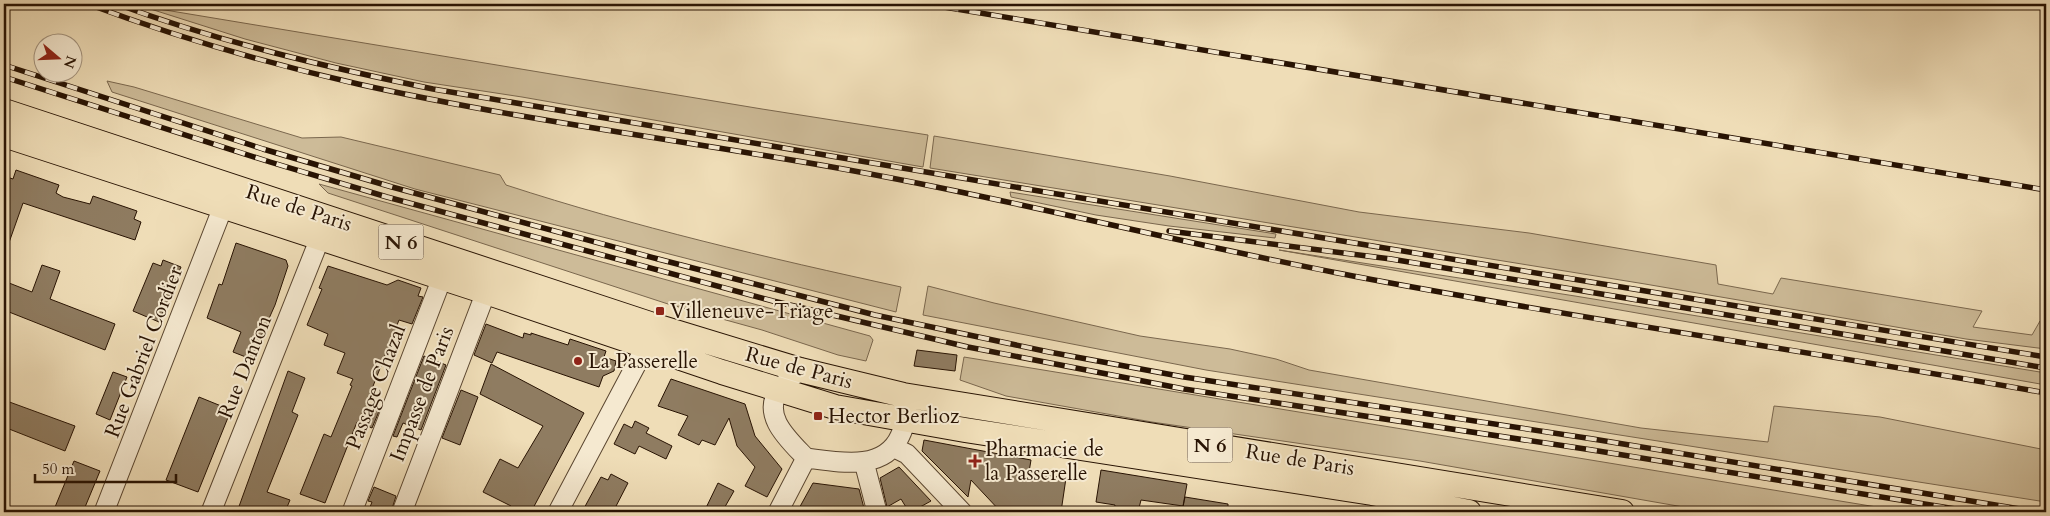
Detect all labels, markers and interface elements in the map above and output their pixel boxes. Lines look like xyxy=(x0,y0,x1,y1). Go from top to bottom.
north arrow xyxy=(32,32,82,82)
text: N xyxy=(59,53,81,71)
street label: Rue de Paris xyxy=(242,177,356,239)
road number: N 6 xyxy=(378,224,424,260)
street label: Rue Gabriel Cordier xyxy=(98,262,190,442)
place label: Villeneuve-Triage xyxy=(670,297,833,326)
marker: Villeneuve-Triage xyxy=(654,305,666,317)
street label: Rue Danton xyxy=(211,311,279,423)
street label: Passage Chazal xyxy=(339,320,413,454)
street label: Impasse de Paris xyxy=(383,322,461,466)
street label: Rue de Paris xyxy=(742,340,856,396)
place label: La Passerelle xyxy=(588,347,698,376)
marker: La Passerelle xyxy=(572,355,584,367)
place label: Hector Berlioz xyxy=(828,402,960,431)
marker: Hector Berlioz xyxy=(812,410,824,422)
road number: N 6 xyxy=(1188,428,1232,462)
place label: Pharmacie de la Passerelle xyxy=(985,435,1104,488)
street label: Rue de Paris xyxy=(1244,437,1356,483)
scale bar xyxy=(35,451,176,483)
marker: Pharmacie de la Passerelle xyxy=(969,455,981,467)
text: 50 m xyxy=(42,459,74,479)

